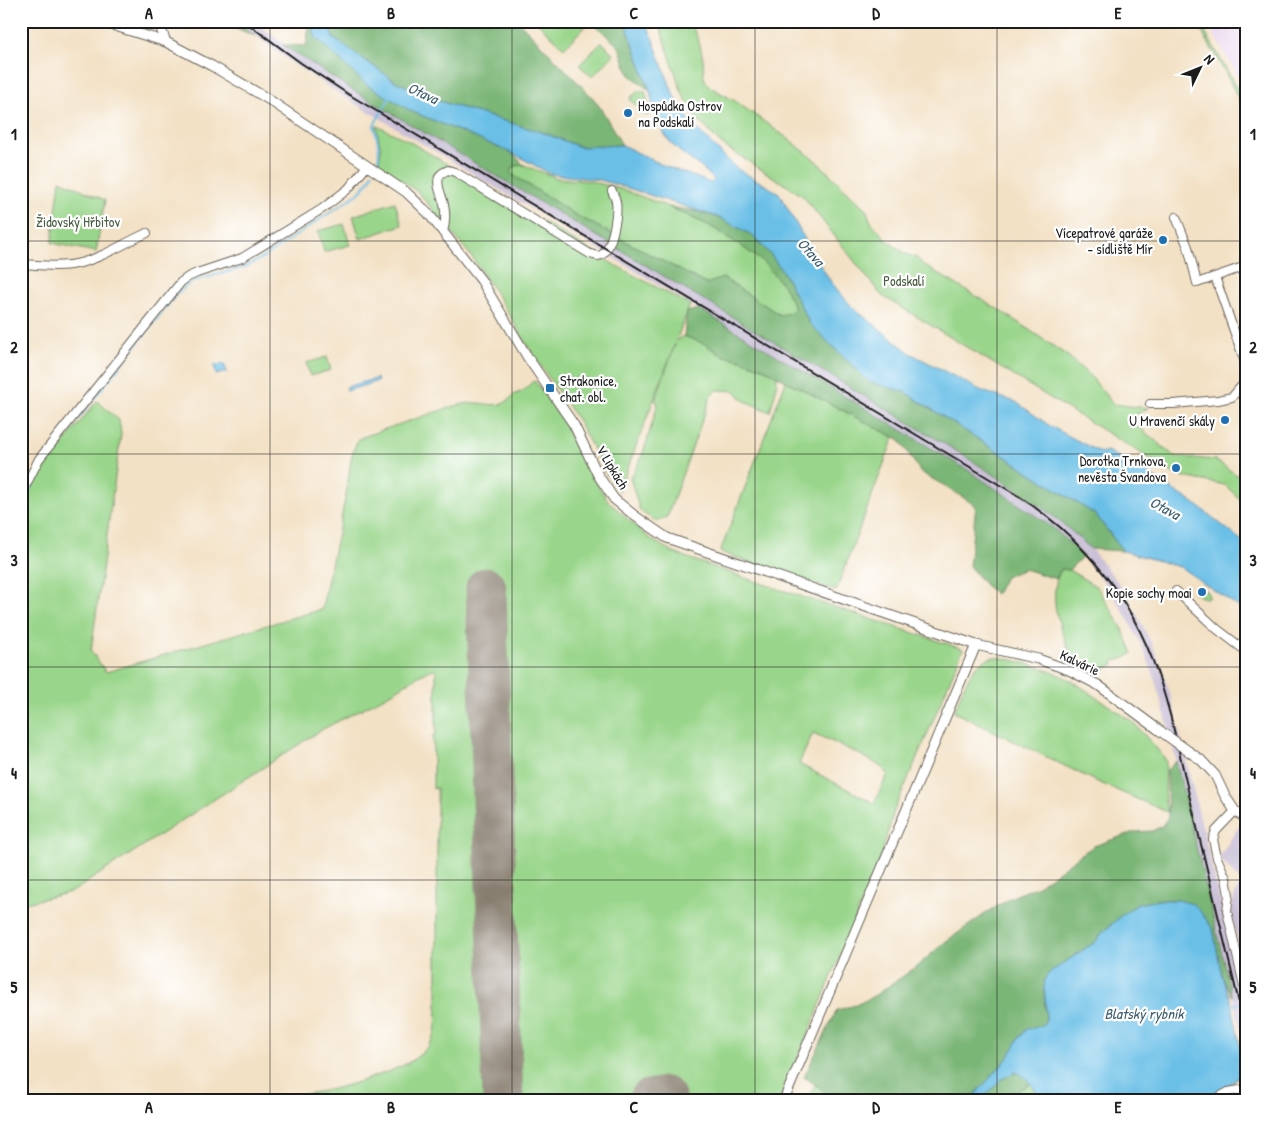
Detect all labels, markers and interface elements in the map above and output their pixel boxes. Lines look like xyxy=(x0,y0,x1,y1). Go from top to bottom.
text: A xyxy=(145,2,153,24)
text: B xyxy=(387,2,395,24)
text: C xyxy=(630,2,639,24)
text: D xyxy=(872,2,880,24)
text: E xyxy=(1114,2,1122,24)
north arrow xyxy=(1174,42,1224,92)
text: N xyxy=(1200,50,1220,68)
water label: Otava xyxy=(404,77,444,110)
place label: Hospůdka Ostrov na Podskalí xyxy=(638,96,722,131)
marker: Hospůdka Ostrov na Podskalí xyxy=(622,107,634,119)
text: 1 xyxy=(11,123,17,145)
text: 1 xyxy=(1250,123,1256,145)
park label: Židovský Hřbitov xyxy=(36,212,120,232)
place label: Vícepatrové garáže - sídliště Mír xyxy=(1055,223,1154,258)
water label: Otava xyxy=(793,233,831,272)
marker: Vícepatrové garáže - sídliště Mír xyxy=(1157,234,1169,246)
park label: Podskalí xyxy=(883,271,925,290)
text: 2 xyxy=(10,336,18,358)
text: 2 xyxy=(1249,336,1257,358)
place label: Strakonice, chat. obl. xyxy=(560,371,617,406)
marker: Strakonice, chat. obl. xyxy=(544,382,556,394)
place label: U Mravenčí skály xyxy=(1129,411,1215,431)
marker: U Mravenčí skály xyxy=(1219,414,1231,426)
street label: V Lipkách xyxy=(592,442,634,493)
place label: Dorotka Trnkova, nevěsta Švandova xyxy=(1078,451,1166,486)
marker: Dorotka Trnkova, nevěsta Švandova xyxy=(1170,462,1182,474)
water label: Otava xyxy=(1146,491,1186,526)
text: 3 xyxy=(10,549,18,571)
text: 3 xyxy=(1249,549,1257,571)
place label: Kopie sochy moai xyxy=(1106,583,1192,603)
marker: Kopie sochy moai xyxy=(1196,586,1208,598)
street label: Kalvárie xyxy=(1057,645,1103,680)
text: 4 xyxy=(11,762,17,784)
text: 4 xyxy=(1250,762,1256,784)
text: 5 xyxy=(11,976,18,998)
text: 5 xyxy=(1250,976,1257,998)
water label: Blatský rybník xyxy=(1104,1003,1185,1024)
text: A xyxy=(145,1096,153,1118)
text: B xyxy=(387,1096,395,1118)
text: C xyxy=(630,1096,639,1118)
text: D xyxy=(872,1096,880,1118)
text: E xyxy=(1114,1096,1122,1118)

